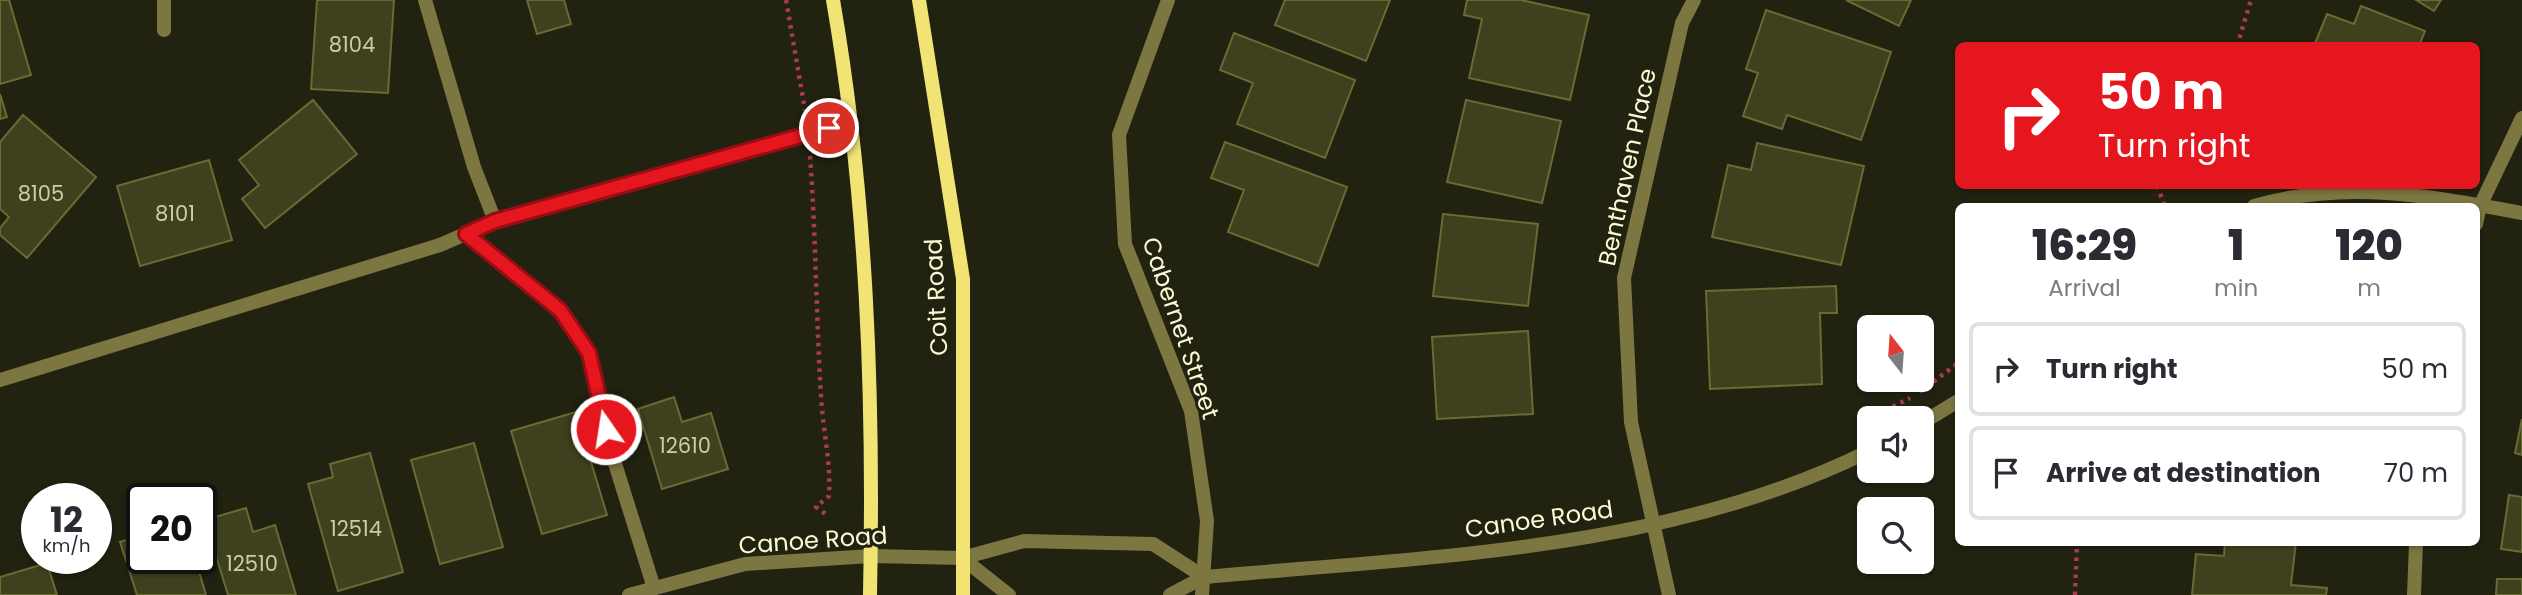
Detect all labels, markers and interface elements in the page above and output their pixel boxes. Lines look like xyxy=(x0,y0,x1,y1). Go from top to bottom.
house number: 8104 xyxy=(329,30,375,59)
text: 50 m xyxy=(2098,58,2224,126)
street label: Benthaven Place xyxy=(1590,65,1664,269)
icon: right xyxy=(1983,70,2074,161)
pin xyxy=(799,98,859,158)
icon: arrive xyxy=(810,109,848,147)
text: Turn right xyxy=(2098,123,2250,168)
house number: 8105 xyxy=(18,179,64,208)
house number: 8101 xyxy=(155,199,195,228)
text: 16:29 xyxy=(2032,216,2137,275)
text: 1 xyxy=(2228,216,2244,275)
text: 120 xyxy=(2335,216,2403,275)
street label: Cabernet Street xyxy=(1134,233,1228,423)
street label: Coit Road xyxy=(916,238,956,356)
text: Arrival xyxy=(2048,272,2121,304)
text: min xyxy=(2214,272,2258,304)
text: m xyxy=(2357,272,2381,304)
north arrow xyxy=(1857,315,1934,392)
map controls xyxy=(1857,315,1934,574)
icon: right xyxy=(1987,350,2025,388)
text: Turn right xyxy=(2046,351,2178,387)
text: 50 m xyxy=(2382,351,2448,387)
position arrow xyxy=(569,392,643,466)
button: sound xyxy=(1857,406,1934,483)
house number: 12610 xyxy=(659,431,711,460)
icon: arrive xyxy=(1987,454,2025,492)
text: Arrive at destination xyxy=(2046,455,2321,491)
text: 70 m xyxy=(2384,455,2448,491)
speed limit sign: 20 xyxy=(126,483,217,574)
street label: Canoe Road xyxy=(1463,492,1615,546)
text: 12 xyxy=(50,495,83,544)
button: search xyxy=(1857,497,1934,574)
house number: 12514 xyxy=(330,514,382,543)
street label: Canoe Road xyxy=(737,518,889,562)
text: km/h xyxy=(43,533,90,558)
house number: 12510 xyxy=(226,549,278,578)

